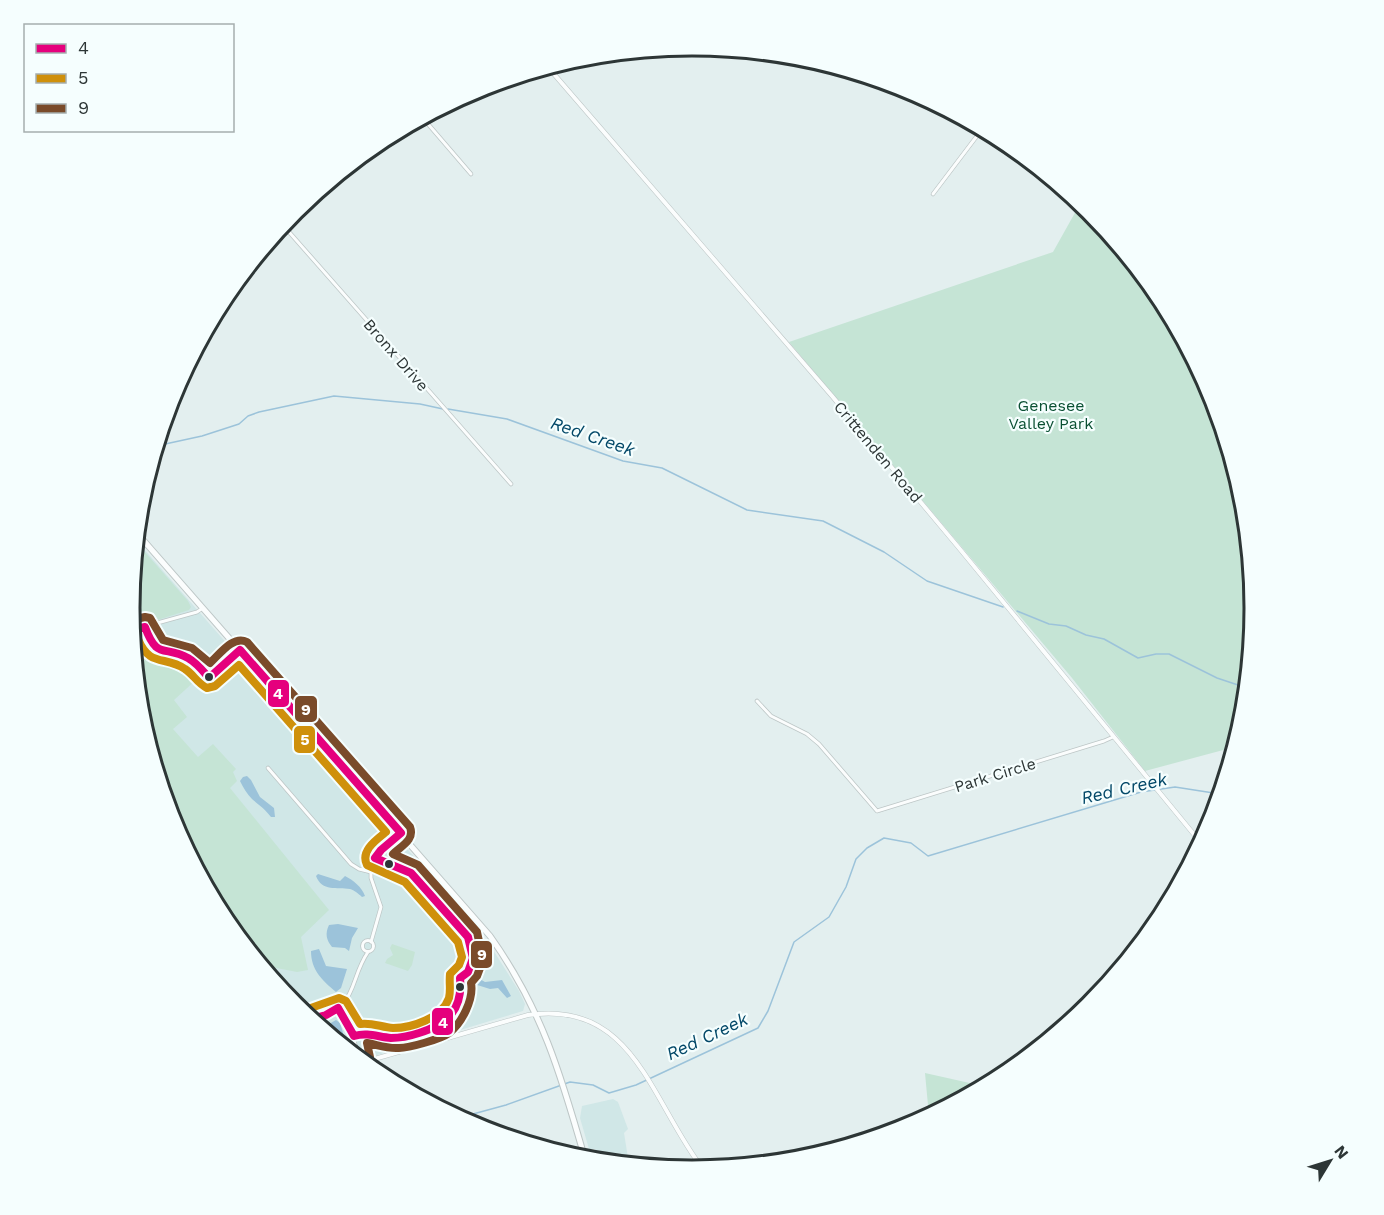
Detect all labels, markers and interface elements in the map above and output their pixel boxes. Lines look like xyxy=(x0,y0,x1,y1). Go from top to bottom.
legend xyxy=(24,24,234,132)
text: 4 xyxy=(78,37,89,58)
text: 5 xyxy=(78,67,88,88)
text: 9 xyxy=(78,97,89,118)
street label: Bronx Drive xyxy=(359,315,433,395)
park label: Genesee Valley Park xyxy=(1009,396,1093,433)
street label: Crittenden Road xyxy=(830,397,926,507)
water label: Red Creek xyxy=(548,412,639,461)
unlabelled marker xyxy=(203,671,215,683)
line badge: 4 xyxy=(267,679,290,708)
text: 4 xyxy=(273,684,283,703)
line badge: 9 xyxy=(294,695,318,723)
text: 9 xyxy=(301,700,311,719)
line badge: 5 xyxy=(293,725,316,754)
text: 5 xyxy=(300,730,310,749)
street label: Park Circle xyxy=(952,754,1038,796)
water label: Red Creek xyxy=(1079,768,1170,808)
unlabelled marker xyxy=(383,858,395,870)
line badge: 9 xyxy=(470,940,493,969)
text: 9 xyxy=(477,945,487,964)
unlabelled marker xyxy=(454,981,466,993)
line badge: 4 xyxy=(431,1007,454,1036)
water label: Red Creek xyxy=(663,1007,752,1064)
text: 4 xyxy=(438,1013,448,1032)
north arrow xyxy=(1300,1131,1360,1191)
text: N xyxy=(1330,1142,1353,1163)

